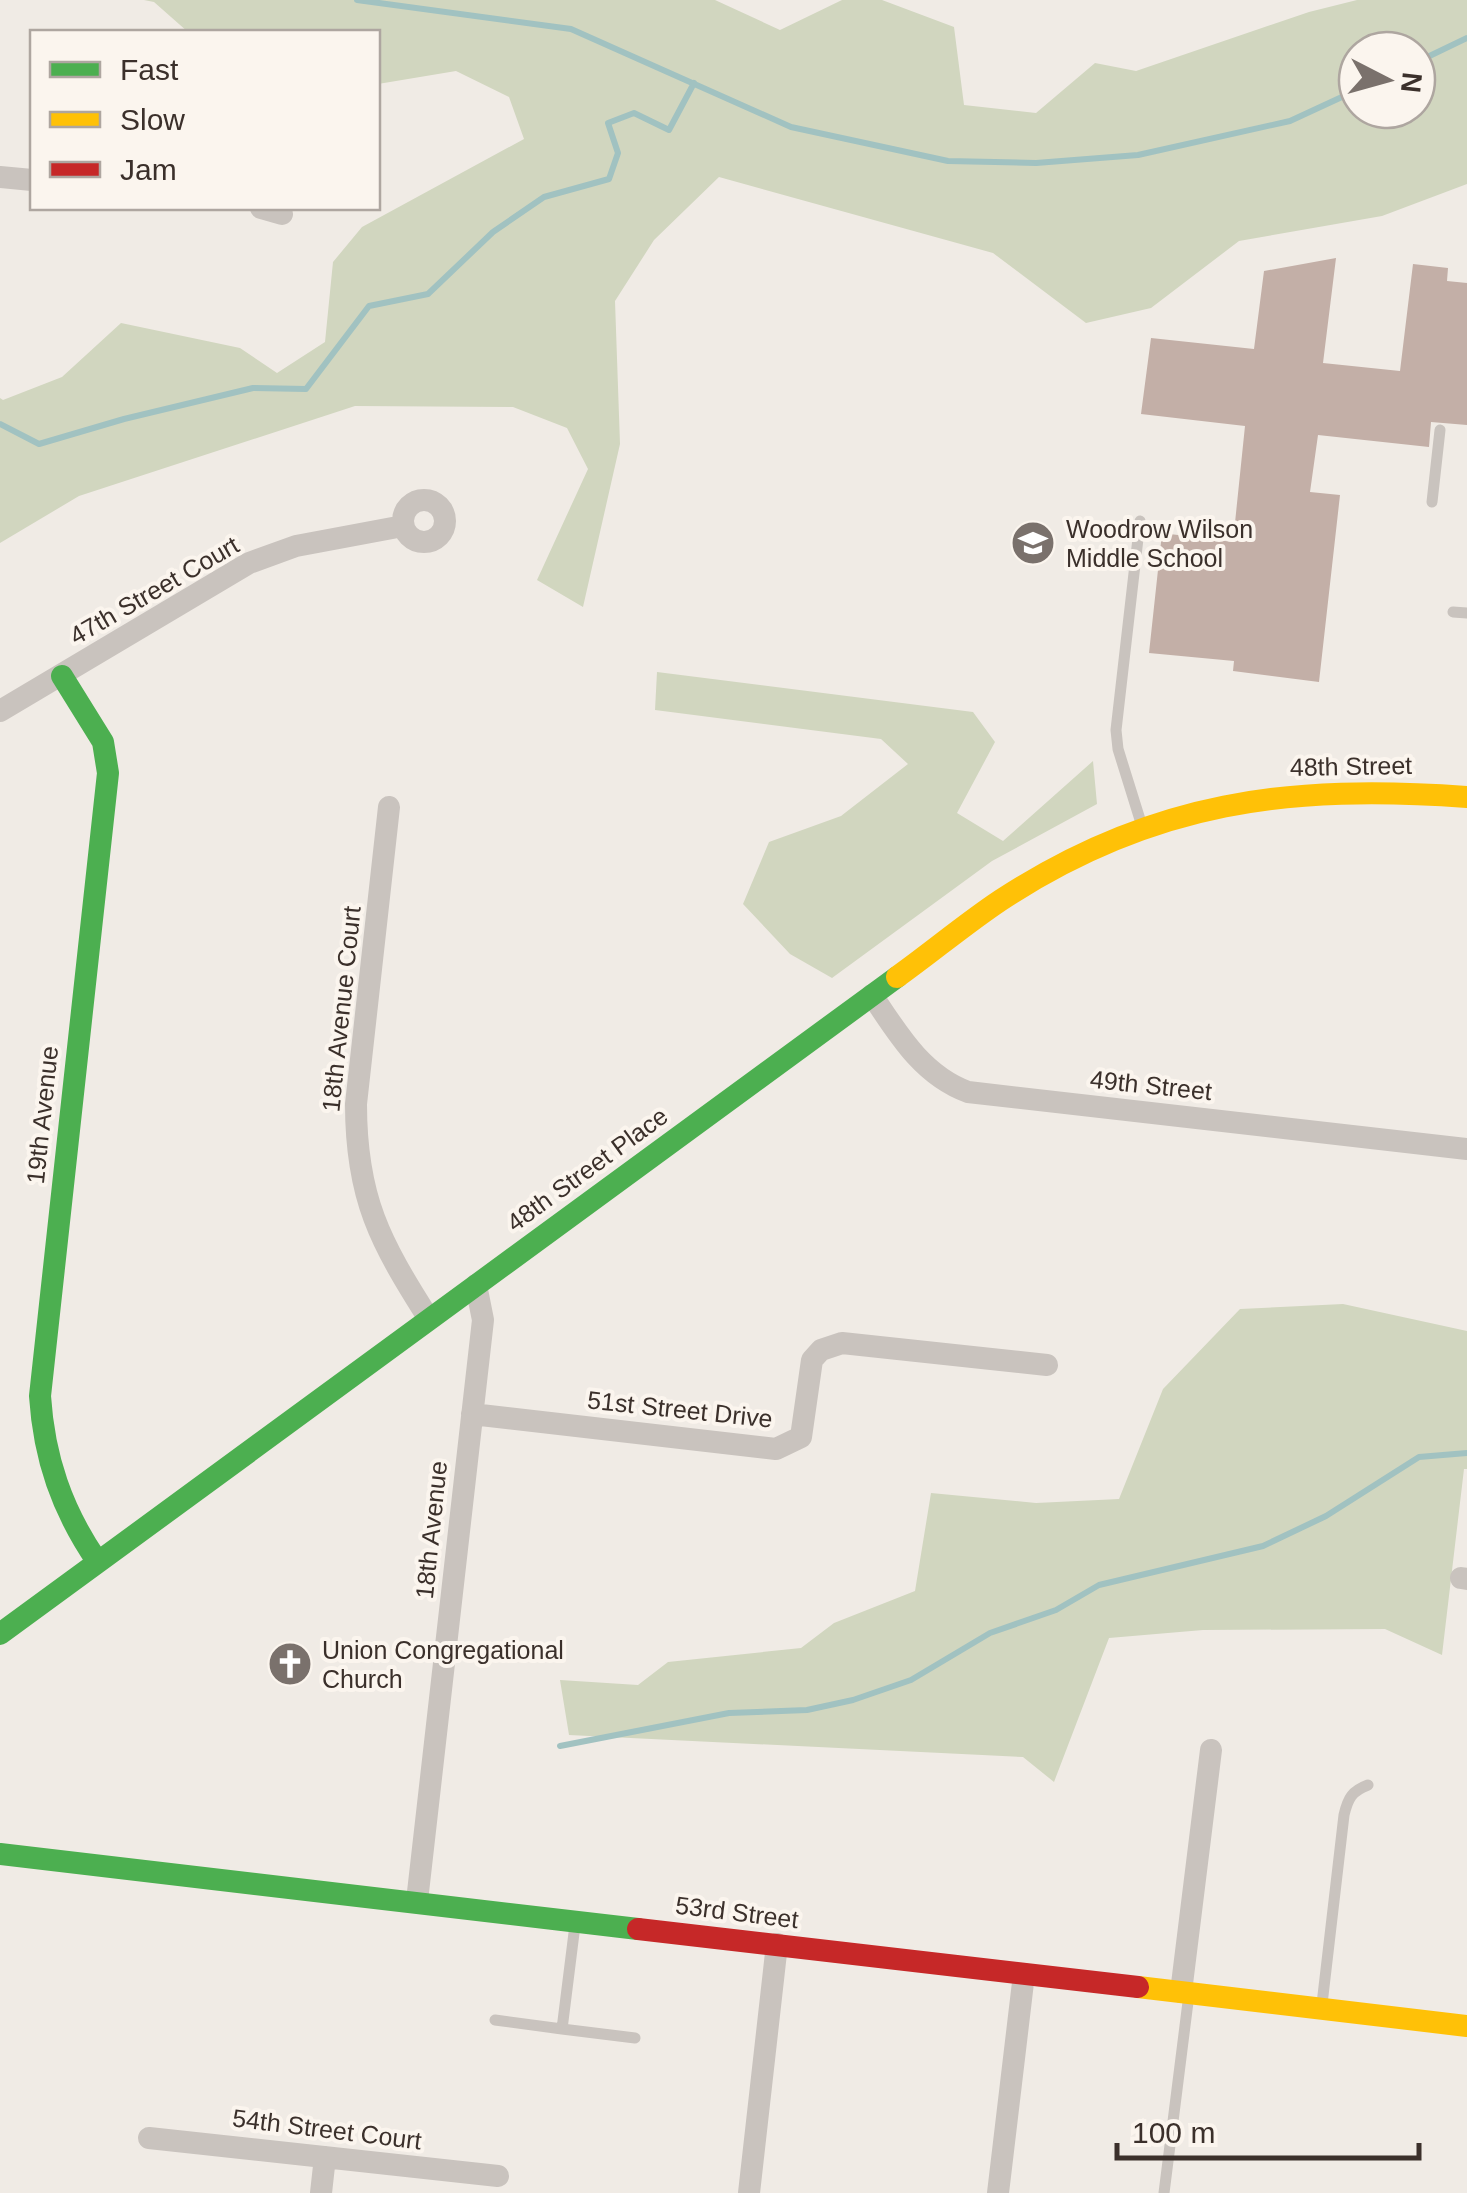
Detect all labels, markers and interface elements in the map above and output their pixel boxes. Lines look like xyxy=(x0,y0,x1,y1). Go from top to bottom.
legend xyxy=(30,30,380,210)
north arrow xyxy=(1337,30,1437,130)
text: Fast xyxy=(120,53,179,86)
text: N xyxy=(1395,71,1428,94)
text: Slow xyxy=(120,103,185,136)
text: Jam xyxy=(120,153,177,186)
place label: Woodrow Wilson Middle School xyxy=(1066,515,1253,572)
school or university icon: Woodrow Wilson Middle School xyxy=(1010,520,1056,566)
street label: 47th Street Court xyxy=(65,530,243,650)
street label: 48th Street xyxy=(1290,751,1412,781)
street label: 18th Avenue Court xyxy=(316,905,366,1113)
street label: 19th Avenue xyxy=(21,1045,63,1185)
street label: 49th Street xyxy=(1089,1065,1213,1105)
street label: 48th Street Place xyxy=(501,1101,673,1237)
street label: 51st Street Drive xyxy=(586,1385,774,1433)
street label: 18th Avenue xyxy=(410,1460,452,1600)
place label: Union Congregational Church xyxy=(322,1636,564,1693)
church icon: Union Congregational Church xyxy=(267,1641,313,1687)
street label: 53rd Street xyxy=(674,1891,800,1933)
scale bar xyxy=(1117,2098,1420,2160)
street label: 54th Street Court xyxy=(231,2104,423,2155)
text: 100 m xyxy=(1132,2116,1215,2149)

